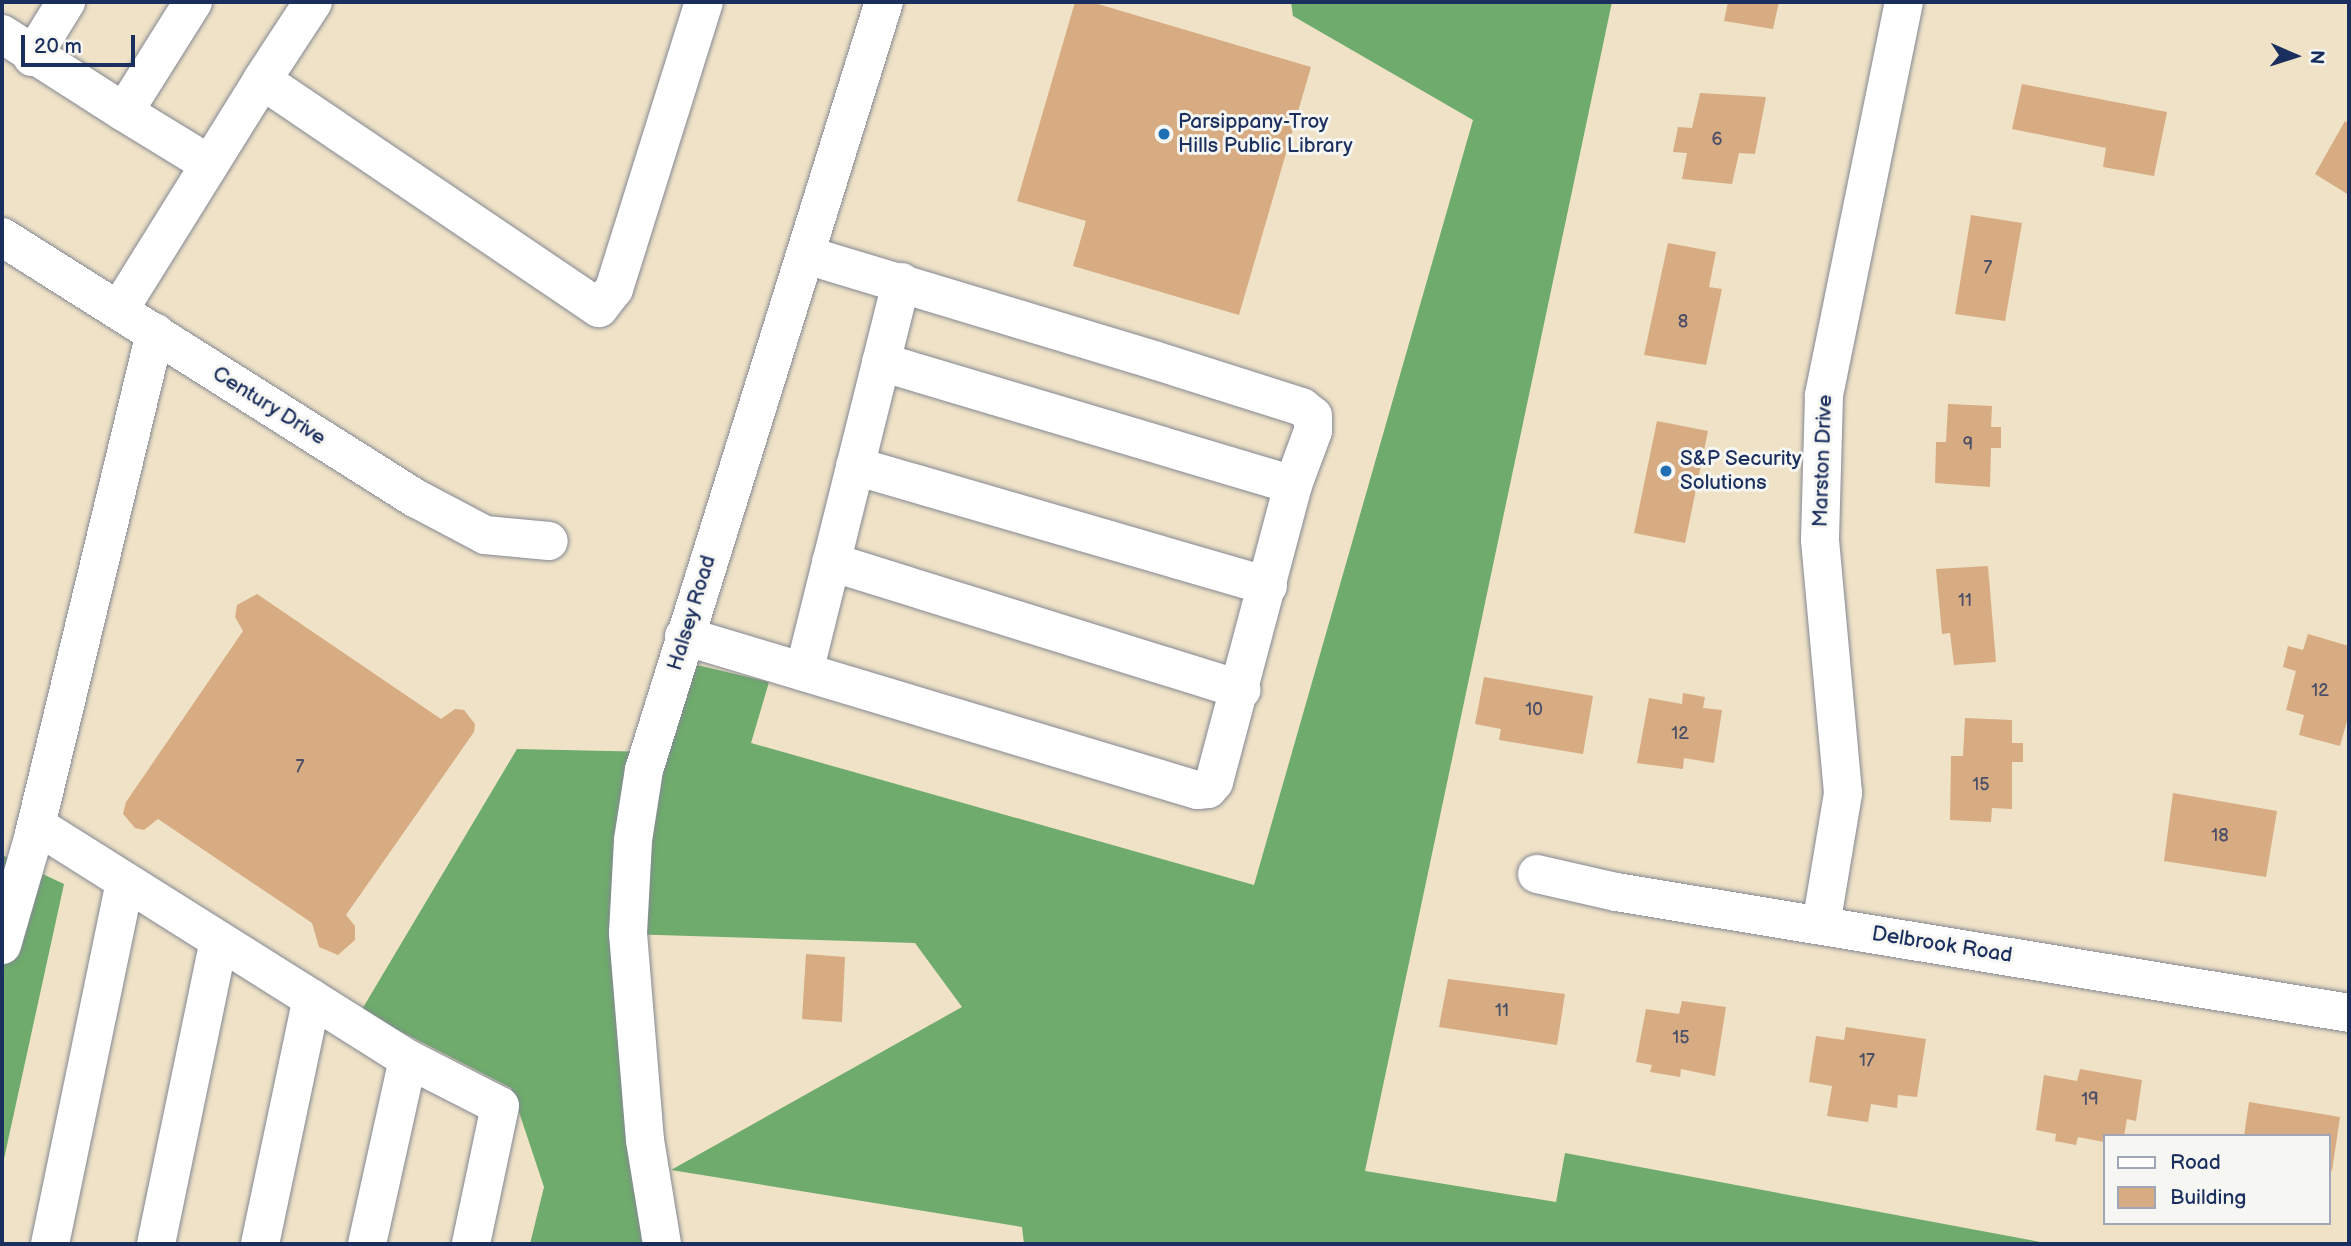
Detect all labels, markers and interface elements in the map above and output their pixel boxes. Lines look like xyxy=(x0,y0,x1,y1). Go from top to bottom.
scale bar xyxy=(24,21,138,65)
north arrow xyxy=(2260,21,2330,91)
text: 20 m xyxy=(34,34,82,59)
text: N xyxy=(2305,49,2328,65)
place label: Parsippany-Troy Hills Public Library xyxy=(1178,109,1353,159)
marker: Parsippany-Troy Hills Public Library xyxy=(1156,126,1172,142)
house number: 6 xyxy=(1712,129,1722,151)
house number: 7 xyxy=(1984,257,1992,279)
house number: 8 xyxy=(1678,311,1688,333)
street label: Century Drive xyxy=(207,361,331,451)
street label: Marston Drive xyxy=(1808,394,1838,528)
house number: 9 xyxy=(1963,434,1973,456)
place label: S&P Security Solutions xyxy=(1680,446,1802,496)
marker: S&P Security Solutions xyxy=(1658,463,1674,479)
street label: Halsey Road xyxy=(662,552,722,674)
house number: 11 xyxy=(1958,590,1972,612)
house number: 12 xyxy=(2311,680,2329,702)
house number: 10 xyxy=(1525,699,1543,721)
house number: 12 xyxy=(1671,723,1689,745)
house number: 7 xyxy=(296,756,304,778)
house number: 15 xyxy=(1972,774,1990,796)
house number: 18 xyxy=(2211,825,2229,847)
street label: Delbrook Road xyxy=(1870,921,2014,969)
house number: 11 xyxy=(1495,1000,1509,1022)
house number: 15 xyxy=(1672,1027,1690,1049)
house number: 17 xyxy=(1859,1050,1875,1072)
house number: 19 xyxy=(2081,1089,2099,1111)
legend xyxy=(2102,1134,2330,1225)
text: Road xyxy=(2170,1150,2221,1175)
text: Building xyxy=(2170,1185,2246,1210)

